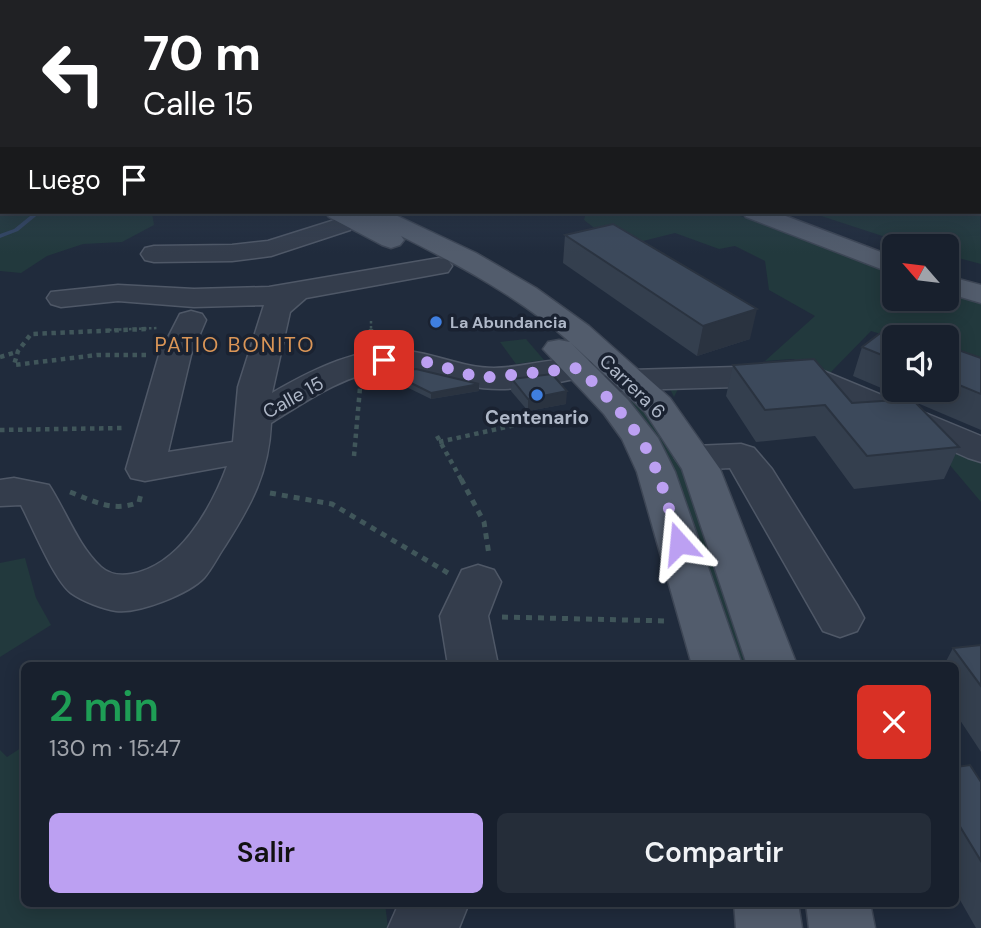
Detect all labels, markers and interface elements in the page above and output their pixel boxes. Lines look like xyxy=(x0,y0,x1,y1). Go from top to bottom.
text: 70 m xyxy=(143,21,261,85)
icon: left xyxy=(28,28,119,119)
text: Calle 15 xyxy=(143,83,254,125)
icon: arrive xyxy=(115,161,153,199)
text: Luego xyxy=(28,163,101,197)
north arrow xyxy=(882,234,959,312)
map controls xyxy=(882,234,959,402)
place label: La Abundancia xyxy=(450,312,567,333)
marker: La Abundancia xyxy=(428,314,444,330)
button: sound xyxy=(882,325,959,402)
pin xyxy=(354,330,414,390)
district label: PATIO BONITO xyxy=(155,331,315,359)
icon: arrive xyxy=(365,341,403,379)
street label: Carrera 6 xyxy=(594,349,671,424)
street label: Calle 15 xyxy=(258,371,328,424)
marker: Centenario xyxy=(529,387,545,403)
place label: Centenario xyxy=(485,405,589,430)
position arrow xyxy=(642,506,716,580)
text: 2 min xyxy=(49,679,159,734)
button: close xyxy=(857,685,931,759)
text: 130 m · 15:47 xyxy=(49,733,181,763)
button: Salir xyxy=(49,813,483,893)
button: Compartir xyxy=(497,813,931,893)

